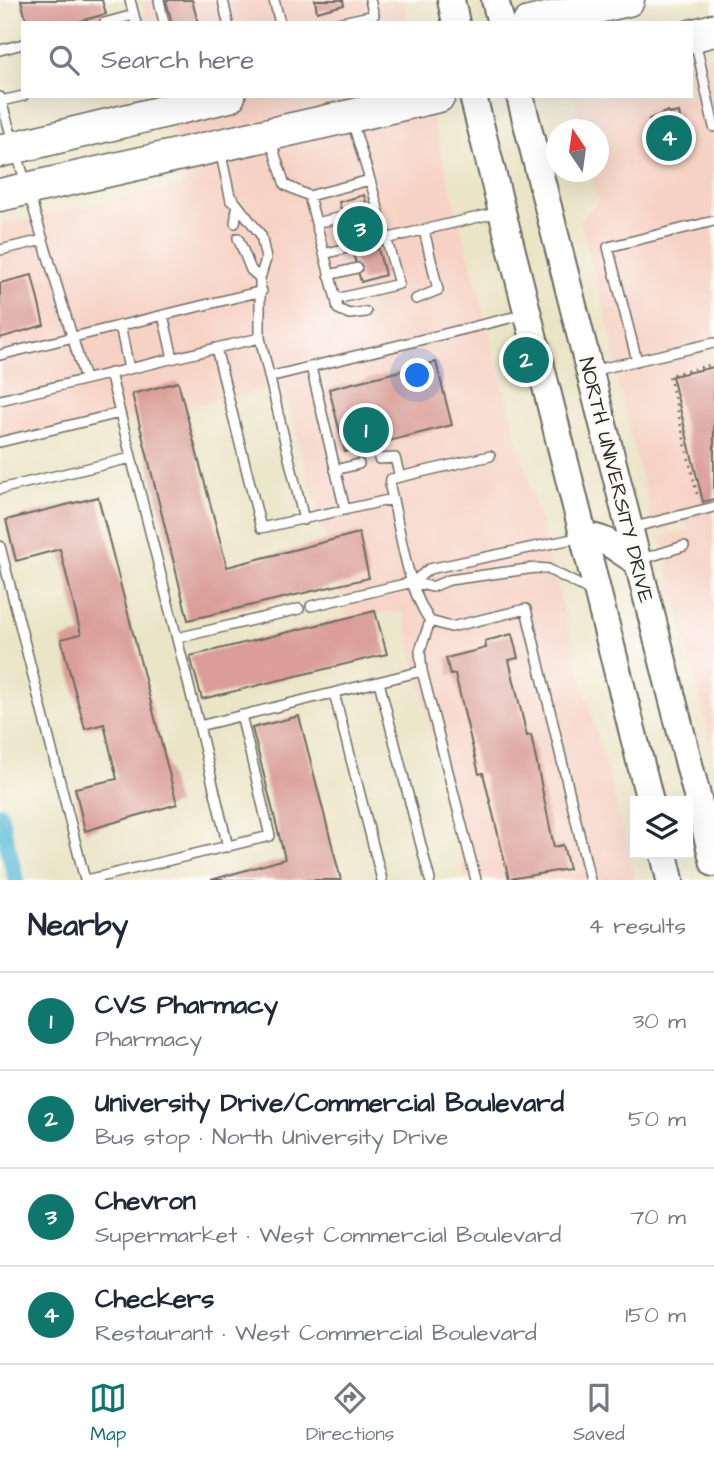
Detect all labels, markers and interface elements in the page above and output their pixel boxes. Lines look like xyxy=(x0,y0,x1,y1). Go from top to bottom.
search box xyxy=(21,21,693,98)
icon: search xyxy=(45,41,83,79)
text: Search here xyxy=(101,42,254,78)
pin: 4 xyxy=(646,112,692,164)
north arrow xyxy=(546,119,609,182)
pin: 3 xyxy=(337,203,383,255)
pin: 2 xyxy=(503,334,549,386)
street label: NORTH UNIVERSITY DRIVE xyxy=(571,354,661,606)
your location xyxy=(400,358,434,392)
pin: 1 xyxy=(343,404,389,456)
map controls xyxy=(630,796,693,859)
button: layers xyxy=(630,796,693,859)
text: Nearby xyxy=(28,905,128,947)
text: 4 results xyxy=(588,910,686,942)
text: CVS Pharmacy xyxy=(95,987,278,1023)
text: 1 xyxy=(50,1005,52,1037)
text: 30 m xyxy=(633,1005,686,1037)
text: Pharmacy xyxy=(95,1023,202,1055)
text: University Drive/Commercial Boulevard xyxy=(95,1085,564,1121)
text: 2 xyxy=(44,1103,58,1135)
text: 50 m xyxy=(628,1103,686,1135)
text: Bus stop · North University Drive xyxy=(95,1121,449,1153)
text: Chevron xyxy=(95,1183,196,1219)
text: 3 xyxy=(45,1201,57,1233)
text: 70 m xyxy=(630,1201,686,1233)
text: Supermarket · West Commercial Boulevard xyxy=(95,1219,561,1251)
text: Checkers xyxy=(95,1281,214,1317)
text: 4 xyxy=(43,1299,59,1331)
text: 150 m xyxy=(625,1299,686,1331)
text: Restaurant · West Commercial Boulevard xyxy=(95,1317,537,1349)
tab: Map xyxy=(89,1379,127,1448)
tab: Directions xyxy=(306,1379,394,1448)
tab: Saved xyxy=(573,1379,625,1448)

